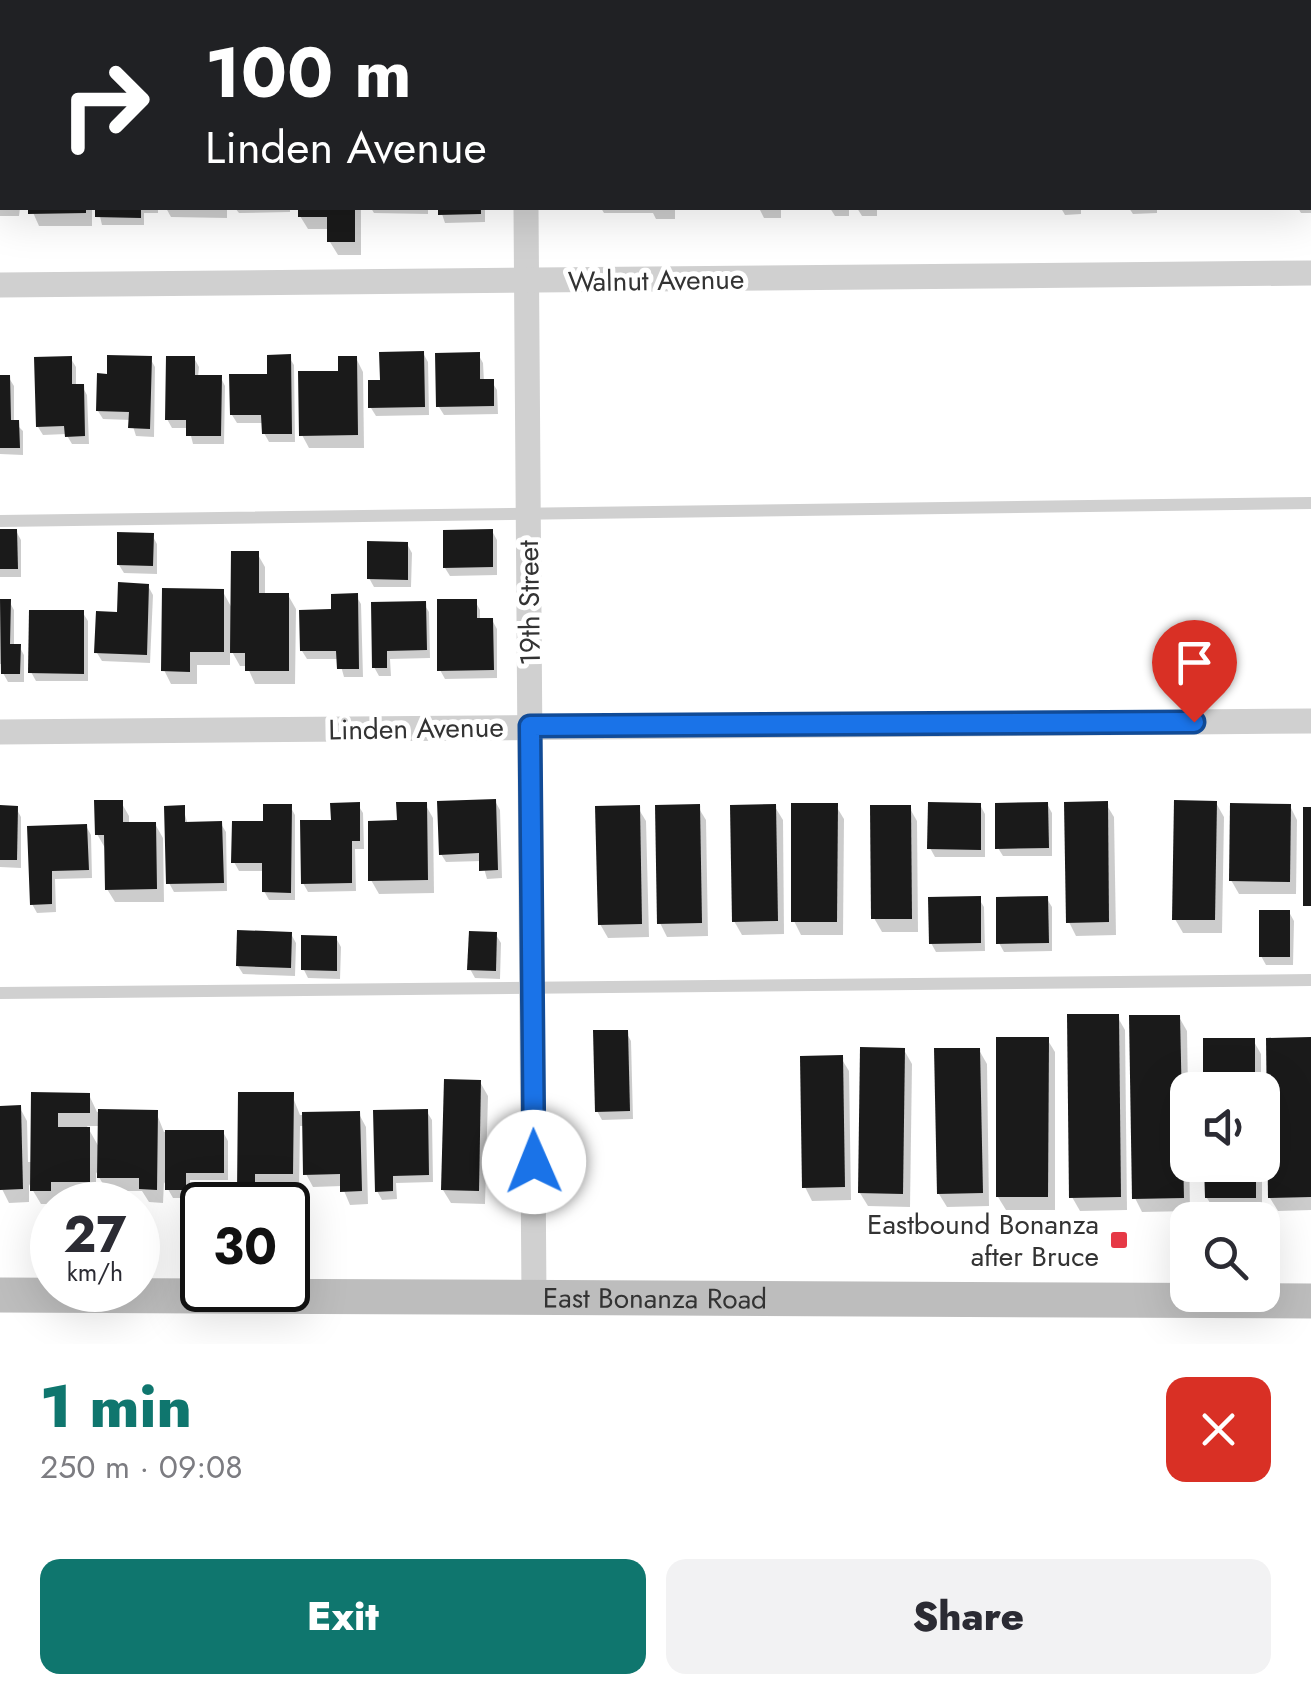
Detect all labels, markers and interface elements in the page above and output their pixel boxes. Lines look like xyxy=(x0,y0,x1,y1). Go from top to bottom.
text: 100 m xyxy=(205,22,412,123)
icon: right xyxy=(40,40,170,170)
text: Linden Avenue xyxy=(205,115,487,180)
street label: Walnut Avenue xyxy=(567,258,745,303)
street label: 19th Street xyxy=(508,540,551,666)
pin xyxy=(1152,620,1237,723)
icon: arrive xyxy=(1167,635,1222,690)
street label: Linden Avenue xyxy=(328,706,504,751)
map controls xyxy=(1170,1072,1280,1312)
button: sound xyxy=(1170,1072,1280,1182)
position arrow xyxy=(482,1110,586,1214)
speed limit sign: 30 xyxy=(180,1182,310,1312)
text: 27 xyxy=(64,1198,126,1271)
button: search xyxy=(1170,1202,1280,1312)
place label: Eastbound Bonanza after Bruce xyxy=(867,1204,1099,1277)
marker: Eastbound Bonanza after Bruce xyxy=(1108,1229,1130,1251)
text: km/h xyxy=(67,1254,123,1290)
street label: East Bonanza Road xyxy=(543,1277,767,1320)
text: 1 min xyxy=(40,1363,192,1450)
button: close xyxy=(1166,1377,1271,1482)
text: 250 m · 09:08 xyxy=(40,1444,243,1490)
button: Exit xyxy=(40,1559,646,1674)
button: Share xyxy=(666,1559,1271,1674)

